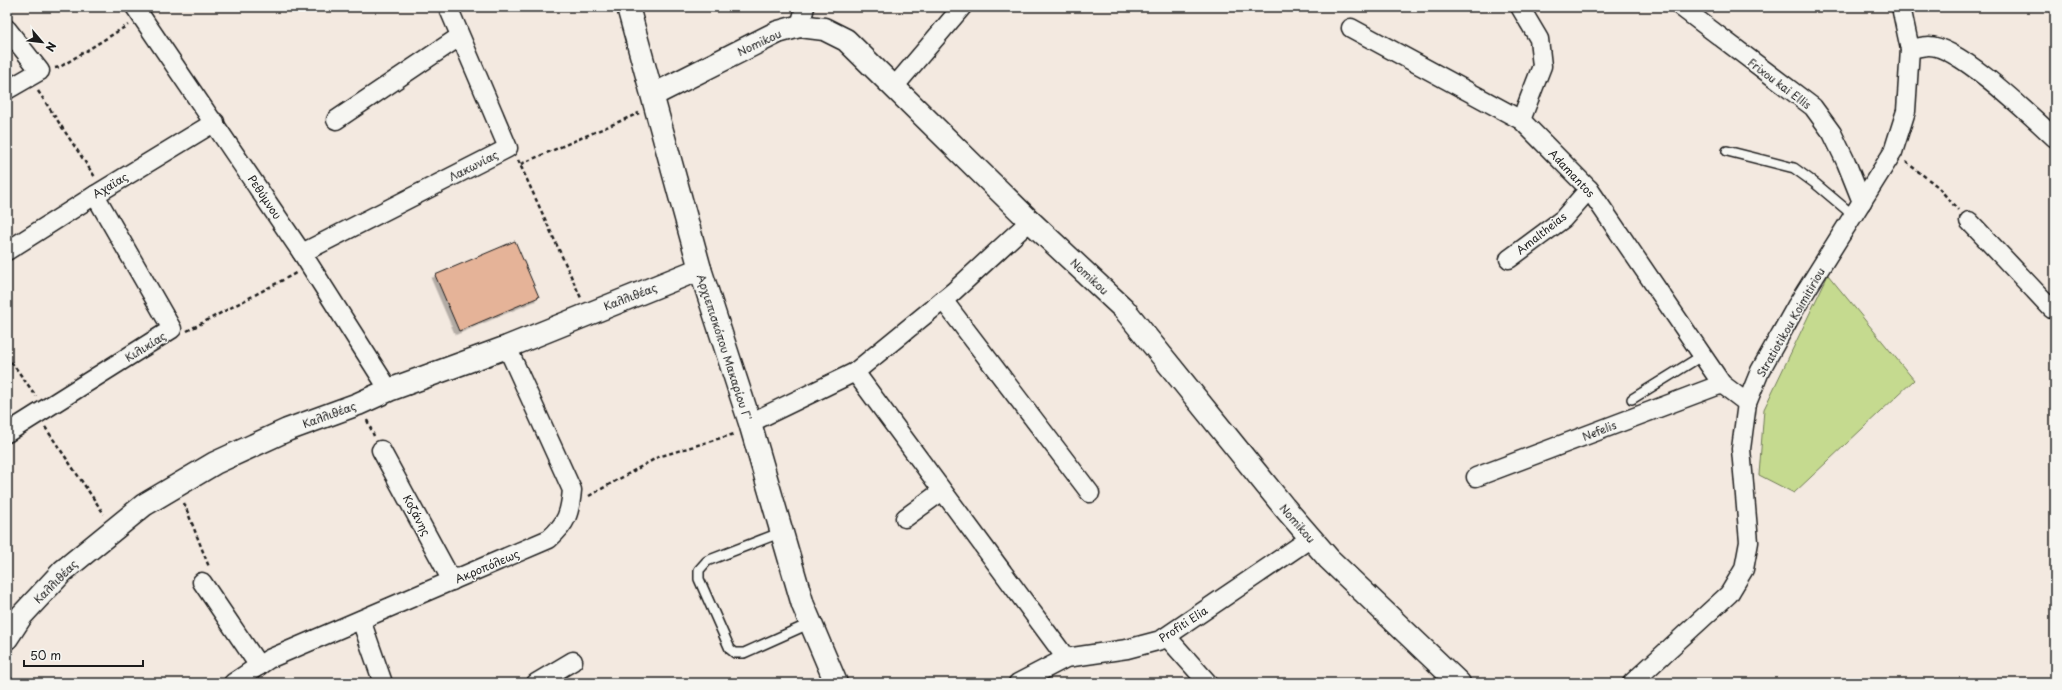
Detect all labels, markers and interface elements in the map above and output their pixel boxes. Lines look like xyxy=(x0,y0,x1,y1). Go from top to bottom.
north arrow xyxy=(22,22,62,62)
street label: Nomikou xyxy=(734,24,784,60)
text: N xyxy=(42,39,61,55)
street label: Frixou kai Ellis xyxy=(1745,53,1815,113)
street label: Λακωνίας xyxy=(445,145,501,185)
street label: Adamantos xyxy=(1545,145,1599,201)
street label: Αχαϊας xyxy=(89,168,131,202)
street label: Ρεθύμνου xyxy=(244,171,286,223)
street label: Amaltheias xyxy=(1512,208,1570,258)
street label: Nomikou xyxy=(1067,254,1113,298)
street label: Stratiotikou Koimitiriou xyxy=(1752,264,1828,380)
street label: Αρχιεπισκόπου Μακαρίου Γ' xyxy=(693,272,757,423)
street label: Καλλιθέας xyxy=(601,278,659,314)
street label: Κιλικίας xyxy=(121,327,169,365)
street label: Καλλιθέας xyxy=(300,396,358,432)
street label: Nefelis xyxy=(1579,416,1619,444)
street label: Κοζάνης xyxy=(399,491,435,539)
street label: Nomikou xyxy=(1276,500,1320,546)
street label: Ακροπόλεως xyxy=(452,545,522,587)
street label: Καλλιθέας xyxy=(29,555,81,607)
street label: Profiti Elia xyxy=(1155,602,1211,646)
scale bar xyxy=(24,642,143,668)
text: 50 m xyxy=(30,646,61,664)

